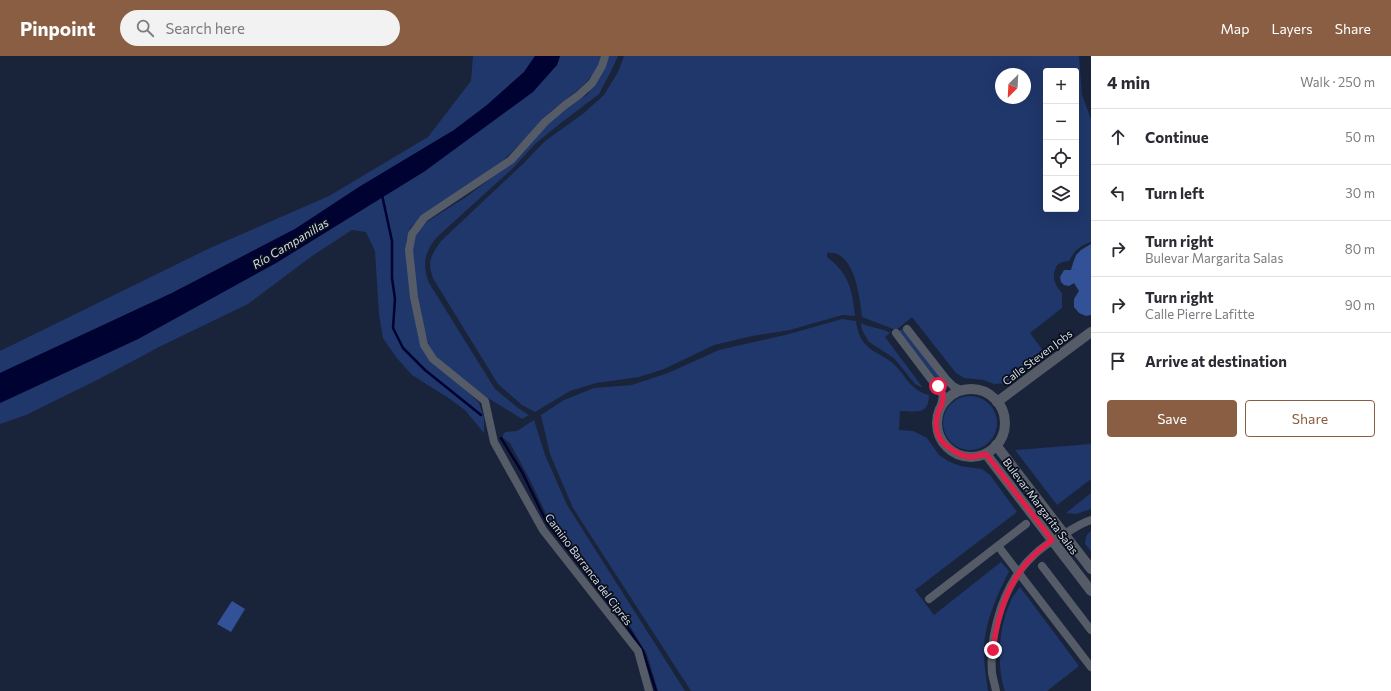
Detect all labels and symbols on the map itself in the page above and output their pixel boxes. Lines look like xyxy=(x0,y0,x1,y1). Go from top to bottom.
north arrow xyxy=(995,68,1031,104)
water label: Río Campanillas xyxy=(249,214,331,271)
street label: Calle Steven Jobs xyxy=(1000,327,1075,388)
route start xyxy=(929,377,947,395)
street label: Bulevar Margarita Salas xyxy=(1001,455,1081,557)
street label: Camino Barranca del Ciprés xyxy=(543,511,635,627)
route end xyxy=(984,641,1002,659)

